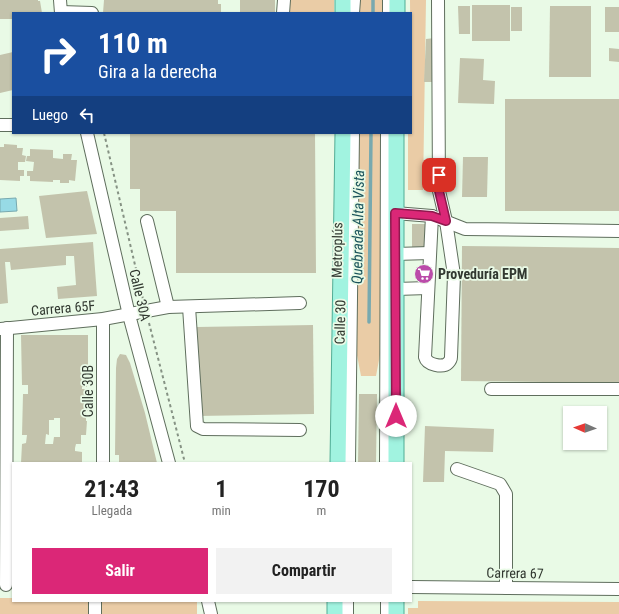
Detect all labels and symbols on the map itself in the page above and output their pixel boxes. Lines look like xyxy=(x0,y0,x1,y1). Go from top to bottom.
pin xyxy=(422,158,456,192)
water label: Quebrada Alta Vista xyxy=(348,170,368,284)
street label: Metroplús xyxy=(329,222,345,278)
supermarket icon: Proveduría EPM xyxy=(413,263,435,285)
place label: Proveduría EPM xyxy=(438,266,528,282)
street label: Calle 30A xyxy=(126,268,154,322)
street label: Carrera 65F xyxy=(30,297,96,319)
street label: Calle 30 xyxy=(332,299,348,344)
street label: Calle 30B xyxy=(80,365,96,417)
position arrow xyxy=(375,395,417,437)
north arrow xyxy=(563,406,607,450)
street label: Carrera 67 xyxy=(486,565,544,582)

